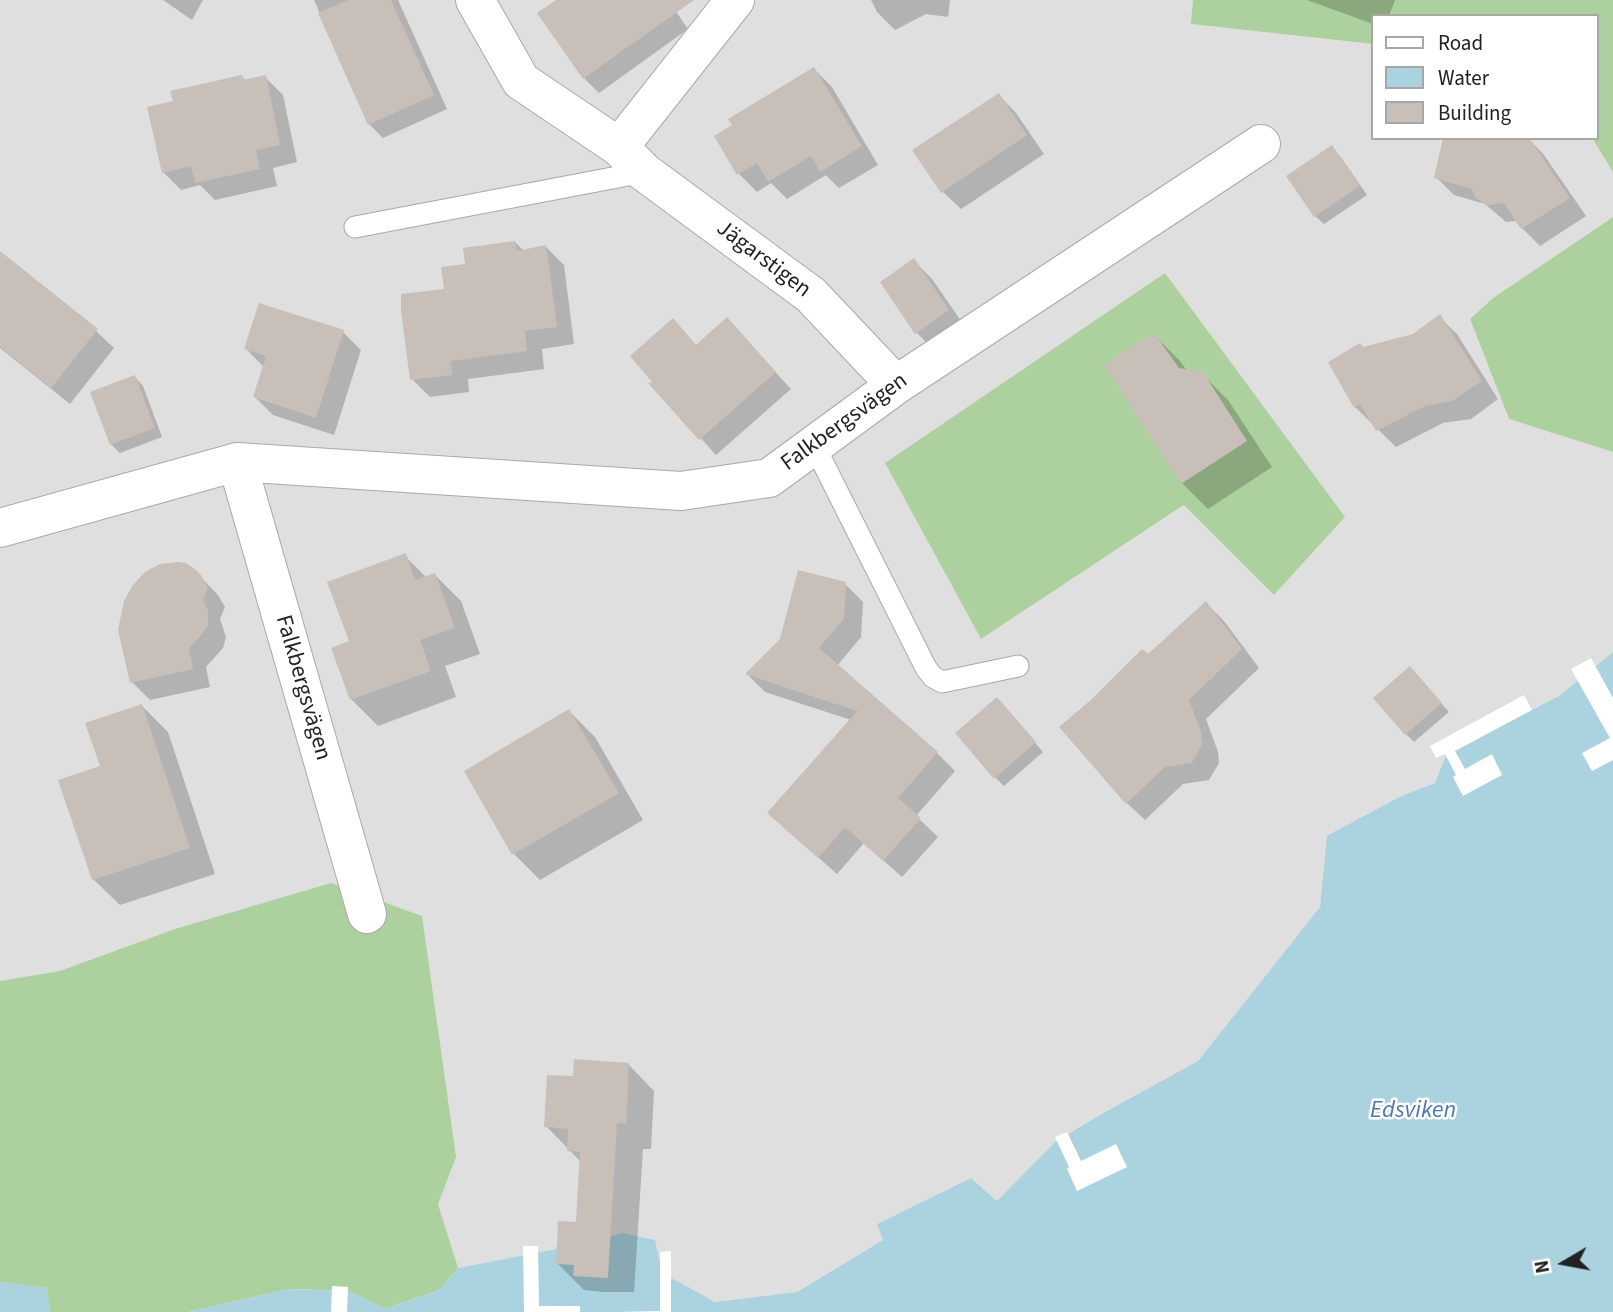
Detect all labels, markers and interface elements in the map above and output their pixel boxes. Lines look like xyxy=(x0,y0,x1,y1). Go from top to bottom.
legend xyxy=(1372,14,1599,140)
text: Road xyxy=(1438,28,1483,58)
text: Water xyxy=(1438,63,1489,93)
text: Building xyxy=(1438,98,1511,128)
street label: Jägarstigen xyxy=(710,216,816,304)
street label: Falkbergsvägen xyxy=(776,368,914,478)
street label: Falkbergsvägen xyxy=(268,612,336,764)
water label: Edsviken xyxy=(1370,1098,1456,1126)
north arrow xyxy=(1529,1228,1599,1298)
text: N xyxy=(1528,1258,1557,1275)

